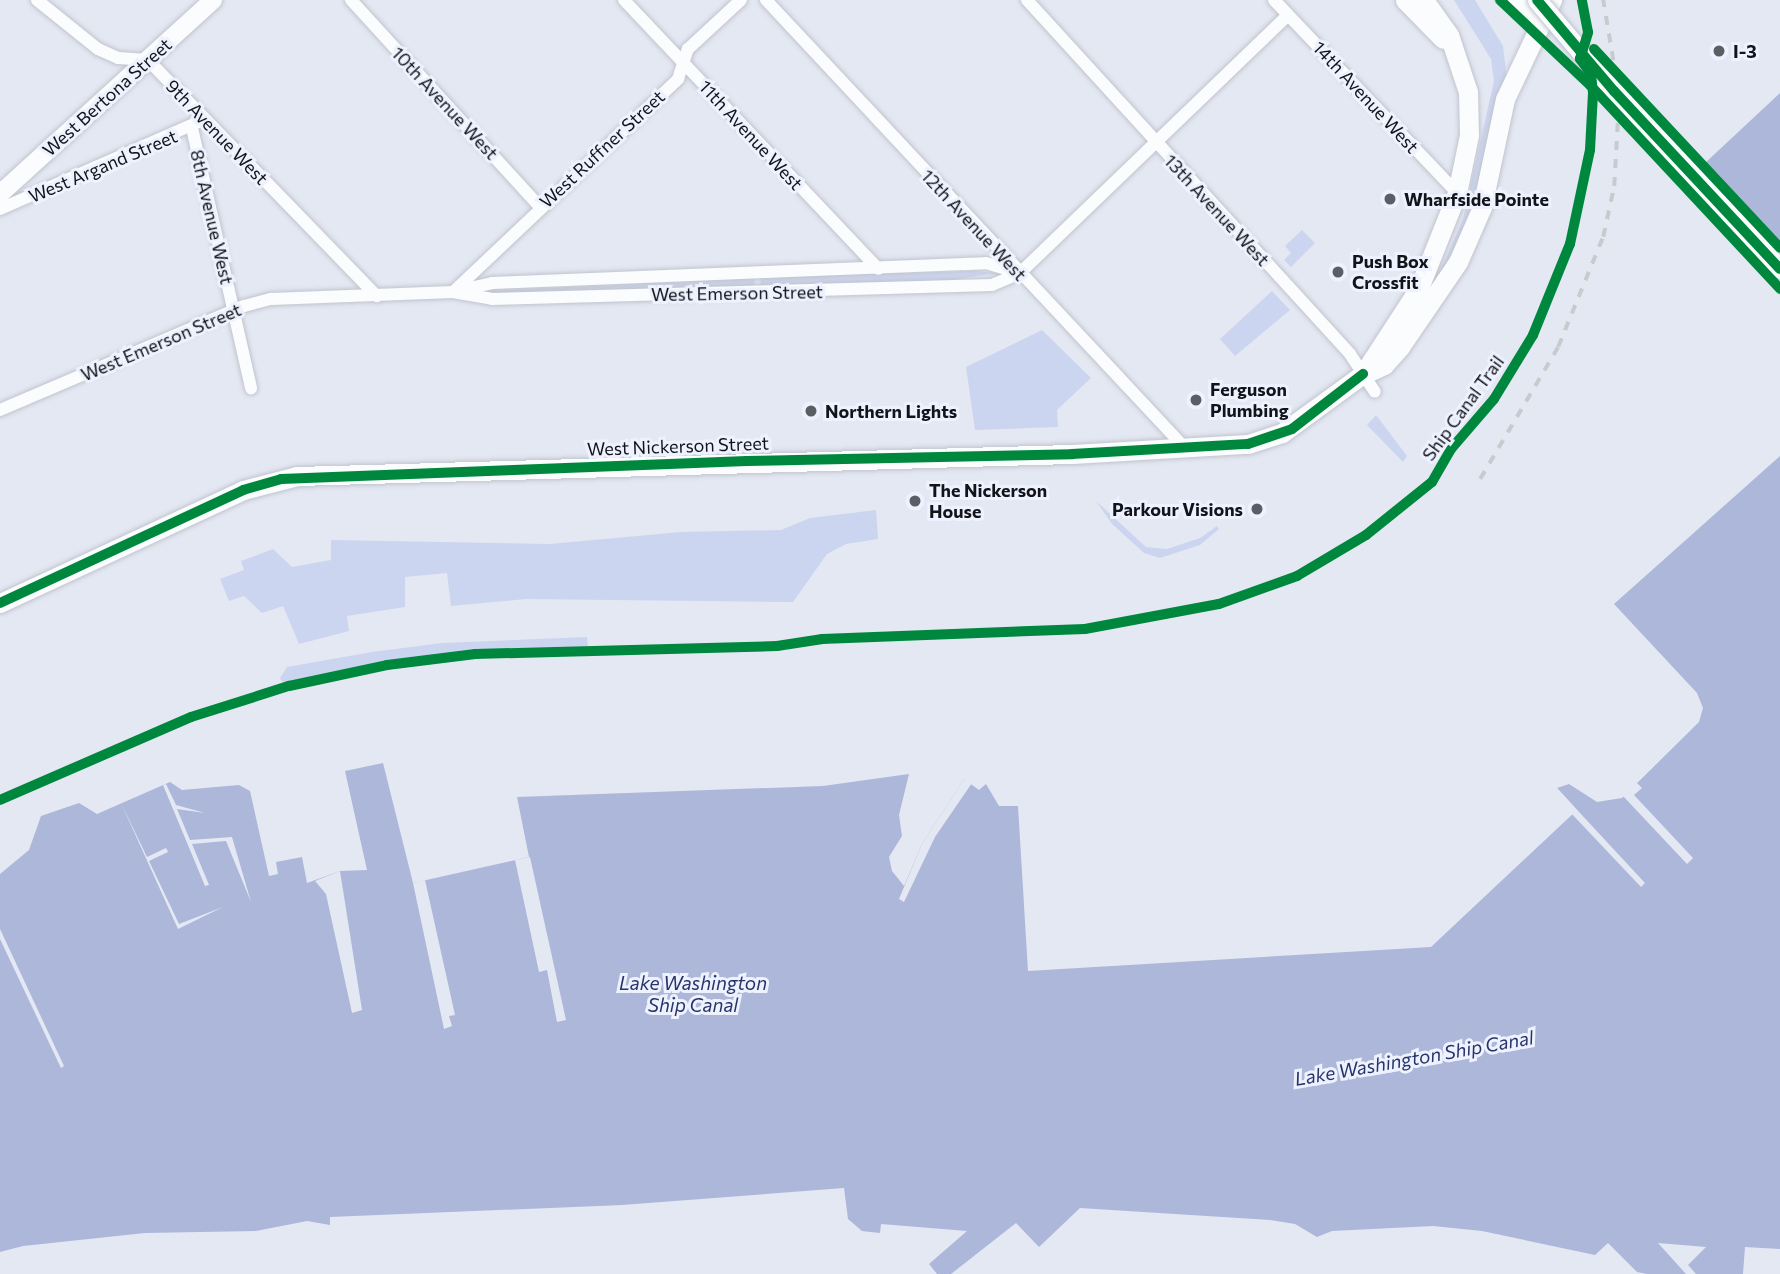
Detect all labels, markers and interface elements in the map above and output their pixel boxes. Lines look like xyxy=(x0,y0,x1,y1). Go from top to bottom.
street label: West Bertona Street xyxy=(38,33,176,161)
street label: 14th Avenue West xyxy=(1309,37,1423,157)
place label: I-3 xyxy=(1733,40,1757,62)
street label: 10th Avenue West xyxy=(387,42,503,164)
marker: I-3 xyxy=(1711,43,1727,59)
street label: 9th Avenue West xyxy=(161,75,273,189)
street label: 11th Avenue West xyxy=(695,76,807,194)
street label: West Ruffner Street xyxy=(535,86,669,212)
street label: West Argand Street xyxy=(25,125,181,207)
street label: 8th Avenue West xyxy=(186,148,238,286)
street label: 13th Avenue West xyxy=(1160,150,1274,270)
street label: 12th Avenue West xyxy=(917,165,1031,285)
place label: Wharfside Pointe xyxy=(1404,188,1549,210)
marker: Wharfside Pointe xyxy=(1382,191,1398,207)
place label: Push Box Crossfit xyxy=(1352,251,1429,294)
marker: Push Box Crossfit xyxy=(1330,264,1346,280)
street label: West Emerson Street xyxy=(651,281,823,305)
street label: West Emerson Street xyxy=(78,298,244,386)
street label: Ship Canal Trail xyxy=(1418,351,1508,465)
place label: Ferguson Plumbing xyxy=(1210,379,1289,422)
marker: Ferguson Plumbing xyxy=(1188,392,1204,408)
place label: Northern Lights xyxy=(825,400,957,422)
marker: Northern Lights xyxy=(803,403,819,419)
street label: West Nickerson Street xyxy=(587,432,769,460)
place label: The Nickerson House xyxy=(929,480,1047,522)
marker: The Nickerson House xyxy=(907,493,923,509)
place label: Parkour Visions xyxy=(1112,498,1243,520)
marker: Parkour Visions xyxy=(1249,501,1265,517)
water label: Lake Washington Ship Canal xyxy=(619,972,767,1016)
water label: Lake Washington Ship Canal xyxy=(1293,1026,1535,1090)

